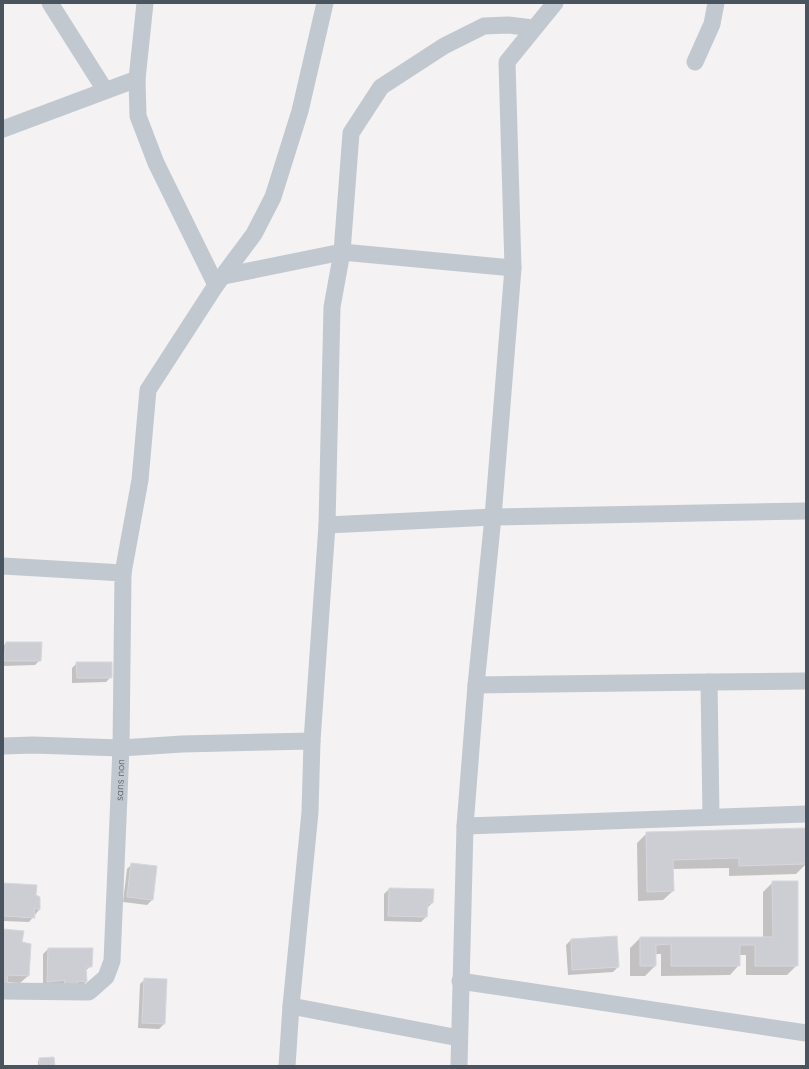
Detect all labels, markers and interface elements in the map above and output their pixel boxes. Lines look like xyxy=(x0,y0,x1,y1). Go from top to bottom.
street label: sans non xyxy=(113,759,128,801)

